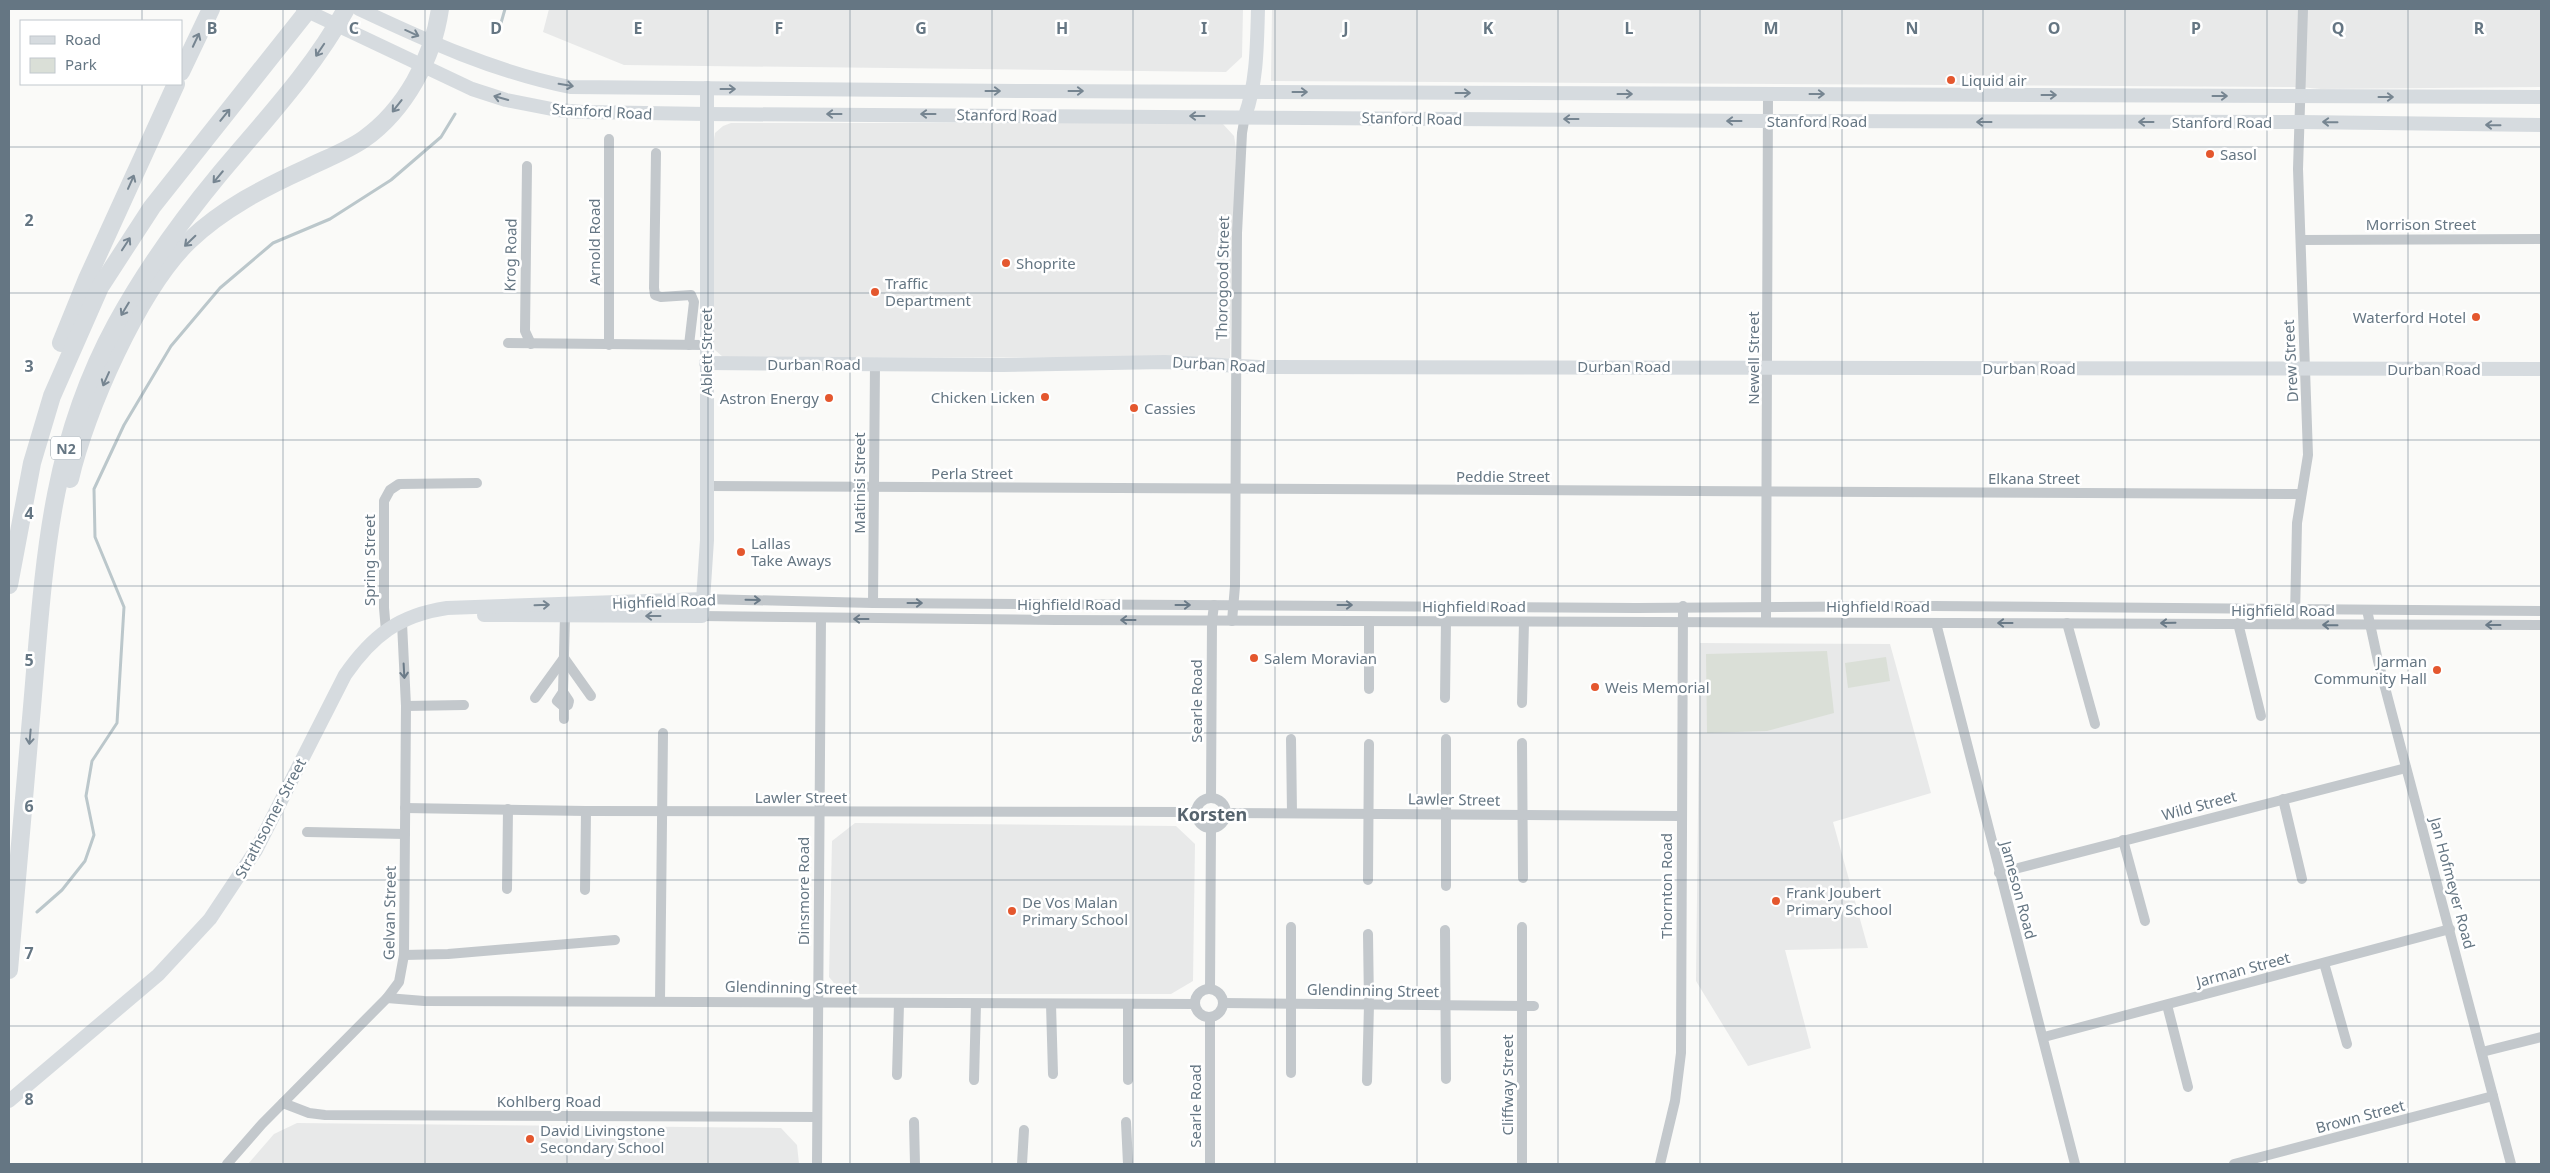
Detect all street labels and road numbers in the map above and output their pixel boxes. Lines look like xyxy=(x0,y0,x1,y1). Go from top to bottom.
street label: Stanford Road xyxy=(551,98,653,124)
street label: Stanford Road xyxy=(957,104,1057,126)
street label: Stanford Road xyxy=(1362,107,1462,129)
street label: Stanford Road xyxy=(1767,111,1867,131)
street label: Stanford Road xyxy=(2172,112,2272,132)
street label: Arnold Road xyxy=(584,198,604,286)
street label: Morrison Street xyxy=(2366,214,2477,234)
street label: Thorogood Street xyxy=(1211,215,1233,340)
street label: Krog Road xyxy=(499,218,521,292)
street label: Ablett Street xyxy=(696,308,716,396)
street label: Newell Street xyxy=(1743,311,1763,405)
street label: Drew Street xyxy=(2278,319,2302,403)
street label: Durban Road xyxy=(1172,352,1266,376)
street label: Durban Road xyxy=(767,354,861,374)
street label: Durban Road xyxy=(1577,356,1671,376)
street label: Durban Road xyxy=(1982,358,2076,378)
street label: Durban Road xyxy=(2387,359,2481,379)
street label: Matinisi Street xyxy=(849,432,869,534)
road number: N2 xyxy=(51,436,81,459)
street label: Perla Street xyxy=(931,463,1013,483)
street label: Peddie Street xyxy=(1456,466,1551,486)
street label: Elkana Street xyxy=(1988,468,2081,488)
street label: Spring Street xyxy=(359,514,379,606)
street label: Highfield Road xyxy=(612,589,716,613)
street label: Highfield Road xyxy=(1017,594,1121,614)
street label: Highfield Road xyxy=(1422,596,1526,616)
street label: Highfield Road xyxy=(1826,596,1930,616)
street label: Highfield Road xyxy=(2231,600,2335,620)
street label: Searle Road xyxy=(1186,659,1206,743)
street label: Strathsomer Street xyxy=(230,754,310,882)
street label: Wild Street xyxy=(2159,785,2239,825)
street label: Lawler Street xyxy=(755,787,848,807)
street label: Lawler Street xyxy=(1408,788,1501,810)
street label: Jan Hofmeyer Road xyxy=(2425,813,2480,951)
street label: Thornton Road xyxy=(1656,833,1676,939)
street label: Dinsmore Road xyxy=(793,837,813,945)
street label: Jameson Road xyxy=(1996,837,2042,941)
street label: Gelvan Street xyxy=(378,865,400,960)
street label: Jarman Street xyxy=(2192,947,2293,992)
street label: Glendinning Street xyxy=(725,976,858,998)
street label: Glendinning Street xyxy=(1307,979,1440,1001)
street label: Cliffway Street xyxy=(1497,1034,1517,1136)
street label: Searle Road xyxy=(1185,1064,1205,1148)
street label: Kohlberg Road xyxy=(497,1091,601,1111)
street label: Brown Street xyxy=(2313,1094,2407,1137)

